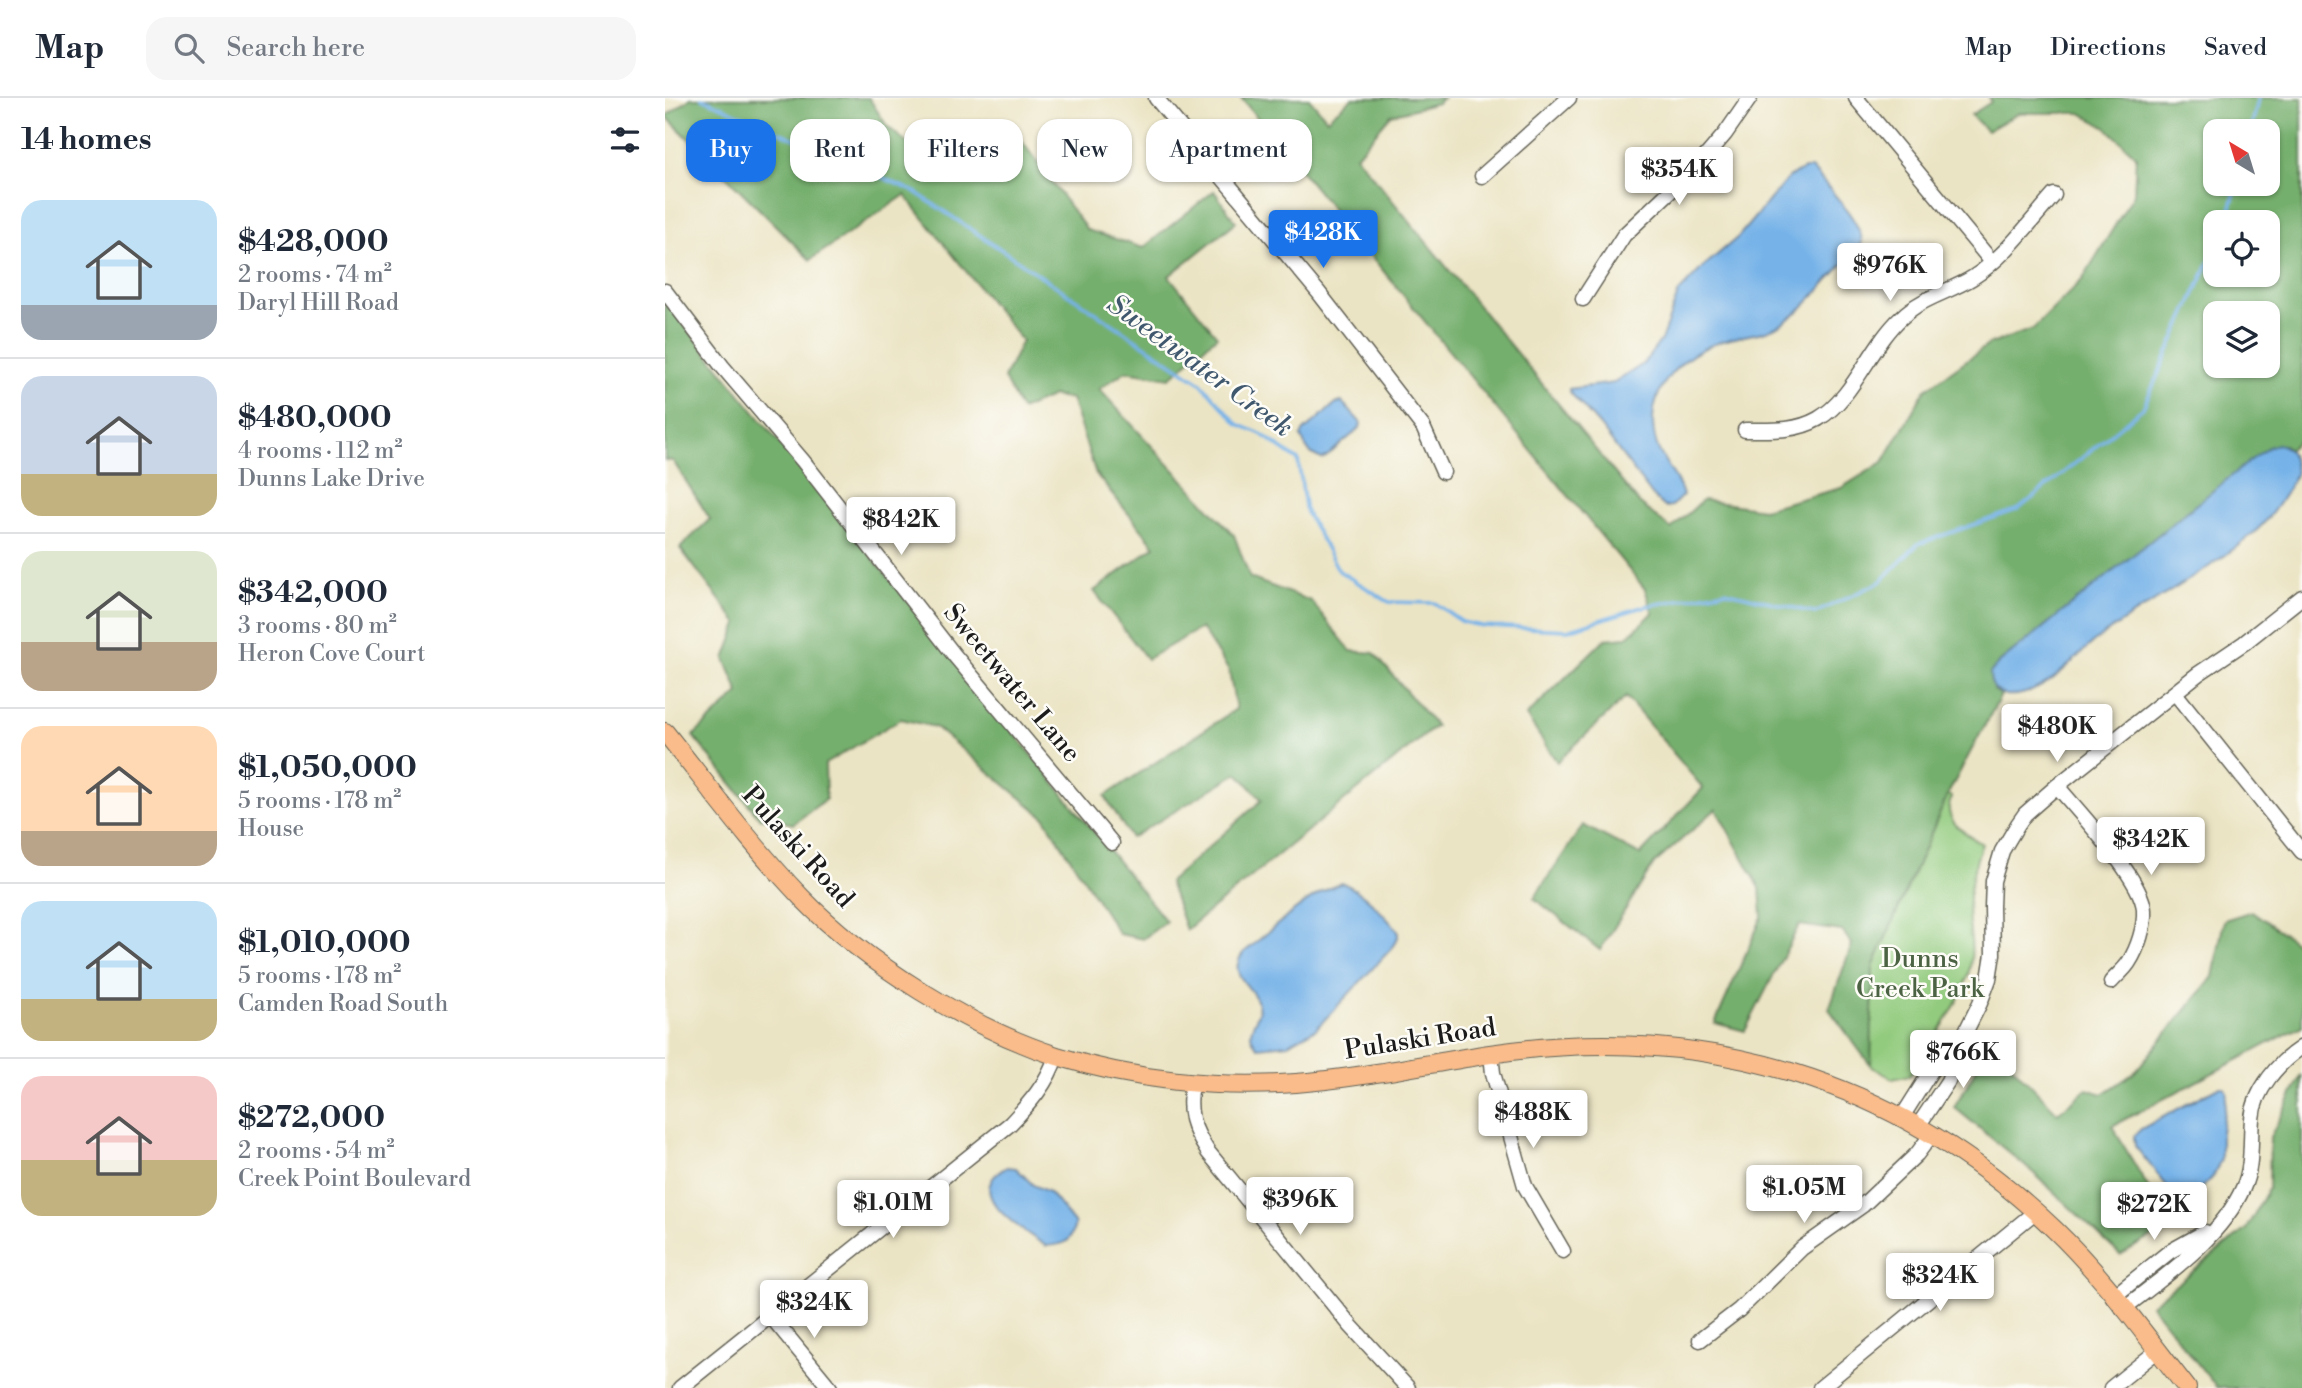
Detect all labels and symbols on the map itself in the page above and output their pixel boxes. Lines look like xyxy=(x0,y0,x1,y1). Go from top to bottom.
north arrow xyxy=(2203,119,2280,196)
pin: $354K xyxy=(1630,148,1728,207)
pin: $428K xyxy=(1274,211,1372,270)
pin: $976K xyxy=(1841,244,1939,303)
water label: Sweetwater Creek xyxy=(1100,287,1300,445)
pin: $842K xyxy=(852,498,950,557)
street label: Sweetwater Lane xyxy=(937,597,1087,769)
pin: $480K xyxy=(2008,704,2106,764)
street label: Pulaski Road xyxy=(735,779,861,915)
pin: $342K xyxy=(2102,818,2200,877)
park label: Dunns Creek Park xyxy=(1856,943,1986,1005)
street label: Pulaski Road xyxy=(1342,1011,1498,1067)
pin: $766K xyxy=(1914,1030,2012,1090)
pin: $488K xyxy=(1484,1090,1582,1150)
pin: $1.05M xyxy=(1747,1166,1861,1225)
pin: $396K xyxy=(1251,1178,1349,1237)
pin: $1.01M xyxy=(836,1180,950,1240)
pin: $272K xyxy=(2105,1182,2203,1242)
pin: $324K xyxy=(1891,1254,1989,1313)
pin: $324K xyxy=(765,1280,863,1340)

